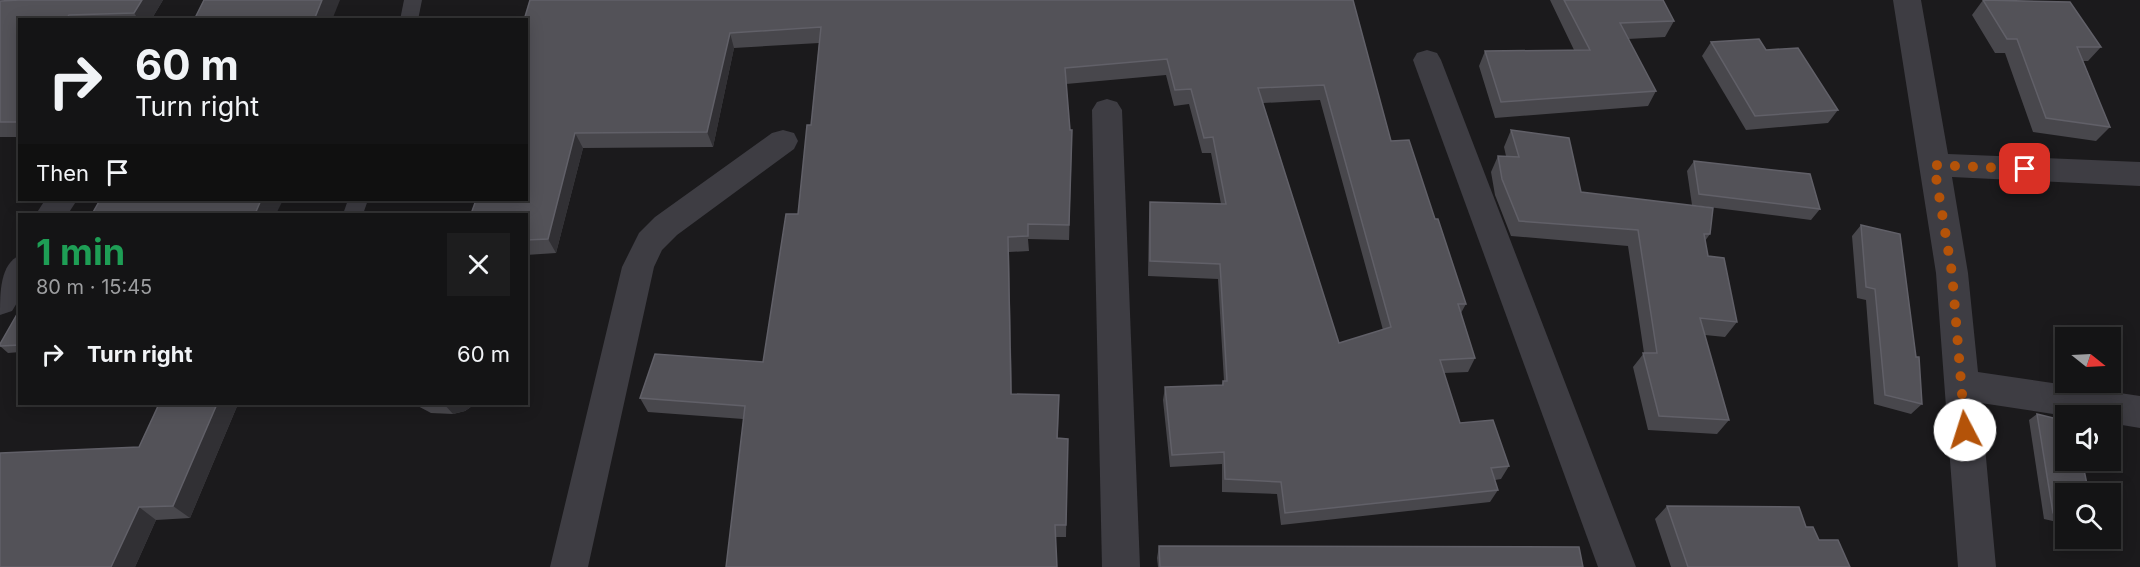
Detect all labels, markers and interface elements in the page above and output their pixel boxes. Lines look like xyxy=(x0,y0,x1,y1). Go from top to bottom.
text: 60 m xyxy=(135,39,239,90)
icon: right xyxy=(36,42,114,120)
text: Turn right xyxy=(135,90,259,123)
pin xyxy=(1999,143,2050,194)
icon: arrive xyxy=(2008,152,2041,185)
icon: arrive xyxy=(101,156,134,189)
text: Then xyxy=(36,160,89,186)
text: 1 min xyxy=(36,230,125,274)
button: close xyxy=(447,233,510,296)
text: 80 m · 15:45 xyxy=(36,275,152,299)
north arrow xyxy=(2055,327,2121,393)
map controls xyxy=(2055,327,2121,549)
icon: right xyxy=(36,338,69,371)
text: Turn right xyxy=(87,341,193,367)
text: 60 m xyxy=(457,341,510,367)
position arrow xyxy=(1933,398,1997,462)
button: sound xyxy=(2055,405,2121,471)
button: search xyxy=(2055,483,2121,549)

